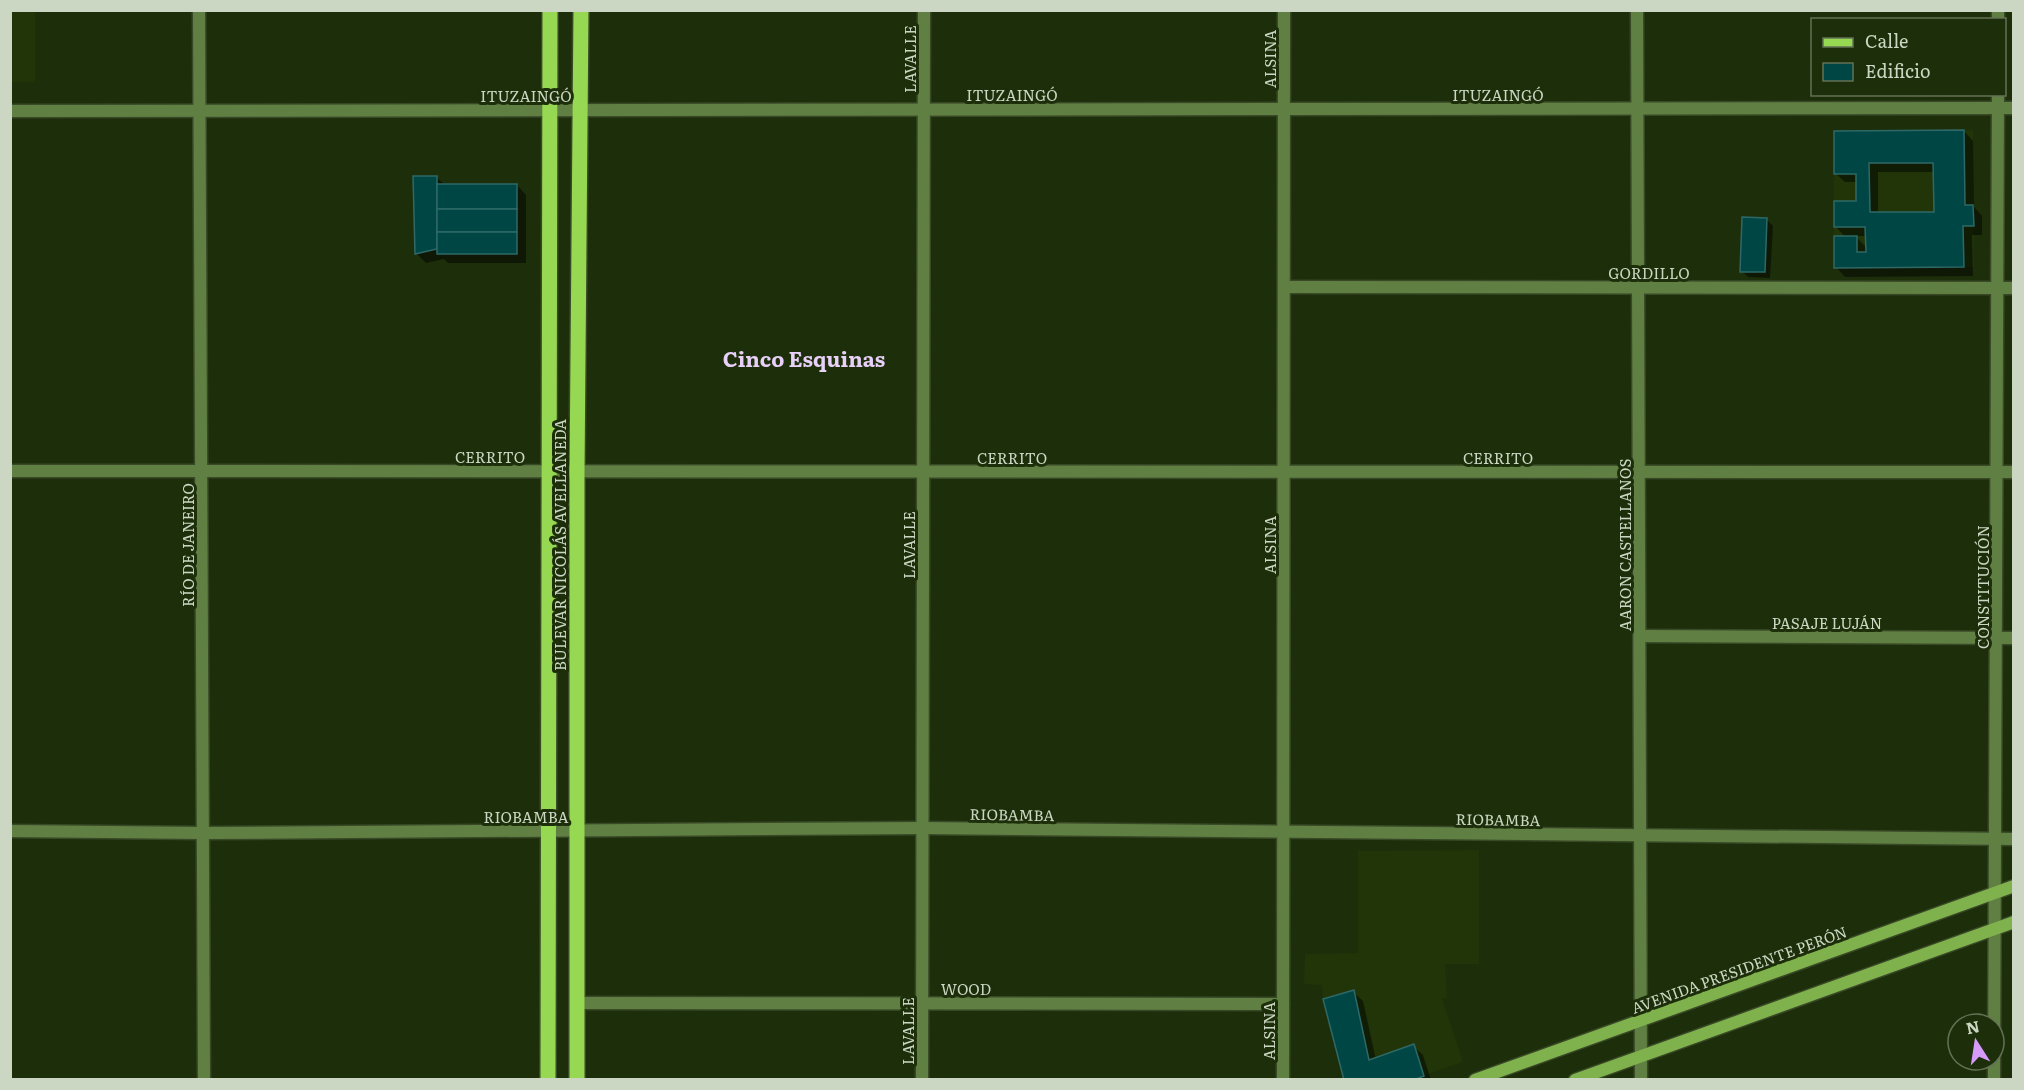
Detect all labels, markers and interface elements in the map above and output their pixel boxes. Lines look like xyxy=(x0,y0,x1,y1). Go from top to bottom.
legend xyxy=(1811,18,2006,96)
street label: LAVALLE xyxy=(898,25,921,93)
text: Calle xyxy=(1865,27,1908,54)
street label: ALSINA xyxy=(1258,30,1281,88)
text: Edificio xyxy=(1865,57,1931,84)
street label: ITUZAINGÓ xyxy=(966,83,1058,106)
street label: ITUZAINGÓ xyxy=(1452,83,1544,106)
street label: ITUZAINGÓ xyxy=(480,84,572,107)
street label: GORDILLO xyxy=(1608,261,1690,284)
district label: Cinco Esquinas xyxy=(723,342,885,373)
street label: BULEVAR NICOLÁS AVELLANEDA xyxy=(548,419,571,671)
street label: CERRITO xyxy=(455,445,525,468)
street label: CERRITO xyxy=(977,446,1047,469)
street label: CERRITO xyxy=(1463,446,1533,469)
street label: AARON CASTELLANOS xyxy=(1613,459,1636,631)
street label: RÍO DE JANEIRO xyxy=(176,483,199,607)
street label: LAVALLE xyxy=(897,511,920,579)
street label: ALSINA xyxy=(1258,516,1281,574)
street label: CONSTITUCIÓN xyxy=(1971,525,1994,649)
street label: PASAJE LUJÁN xyxy=(1772,611,1882,634)
street label: RIOBAMBA xyxy=(969,802,1055,826)
street label: RIOBAMBA xyxy=(484,805,568,828)
street label: RIOBAMBA xyxy=(1455,807,1541,831)
street label: AVENIDA PRESIDENTE PERÓN xyxy=(1628,919,1850,1019)
street label: WOOD xyxy=(941,977,991,1000)
street label: LAVALLE xyxy=(896,997,919,1065)
street label: ALSINA xyxy=(1257,1002,1280,1060)
north arrow xyxy=(1946,1012,2006,1072)
text: N xyxy=(1964,1013,1982,1039)

